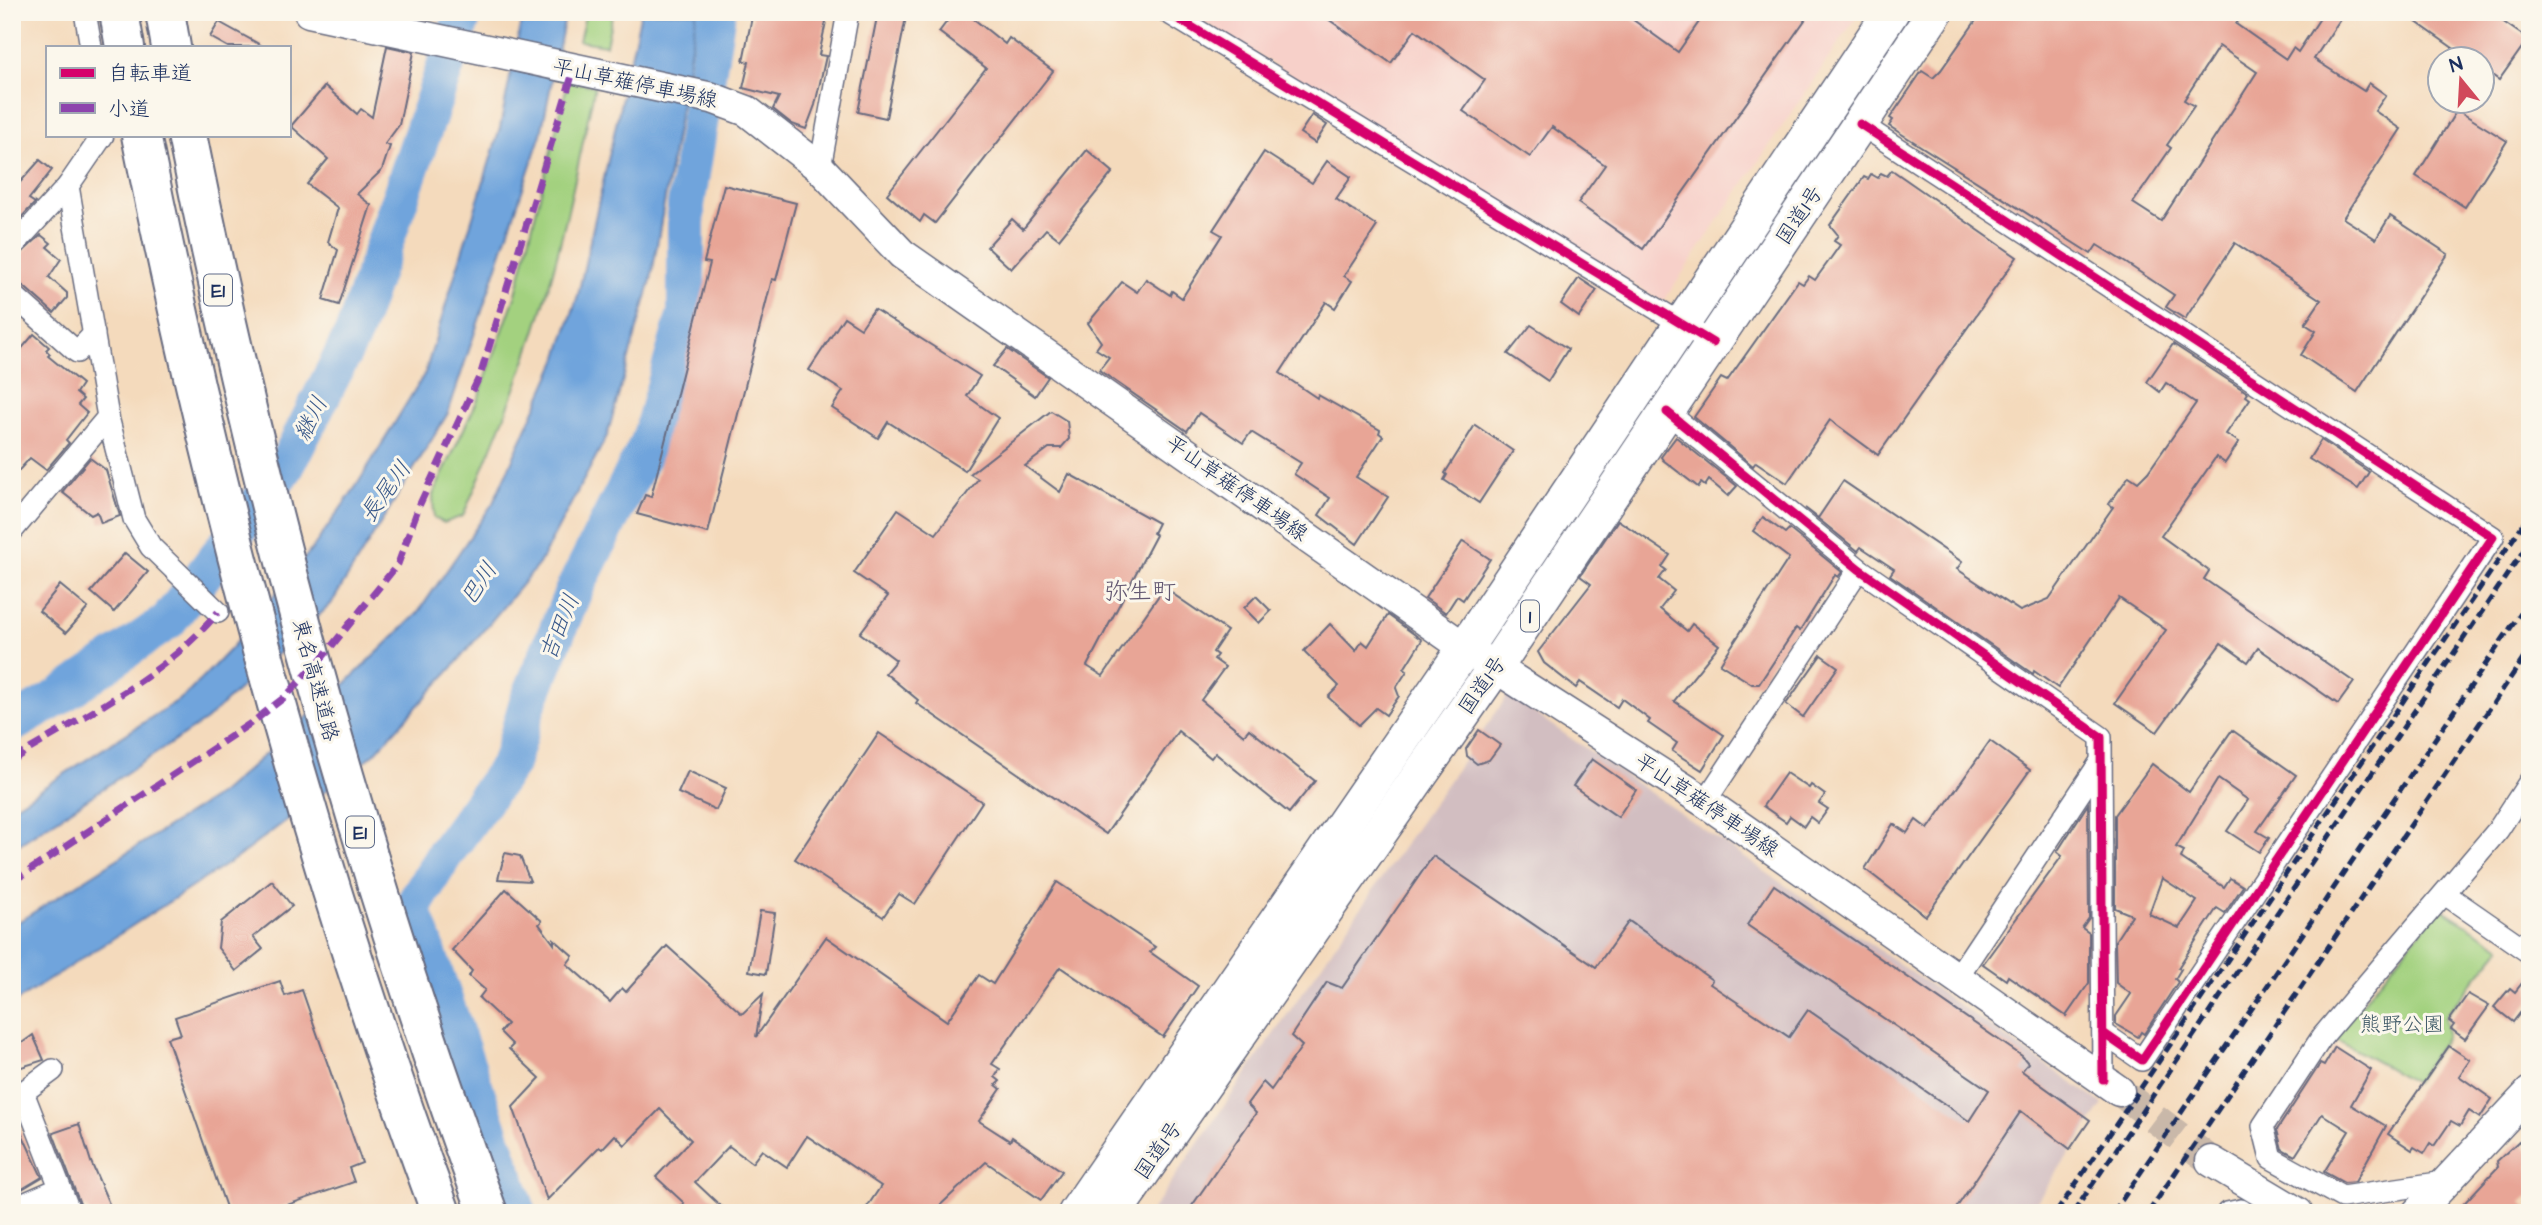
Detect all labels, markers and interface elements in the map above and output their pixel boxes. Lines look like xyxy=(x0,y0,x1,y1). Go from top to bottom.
legend xyxy=(46,46,290,136)
north arrow xyxy=(2426,46,2496,116)
text: N xyxy=(2446,51,2466,80)
street label: 平山草薙停車場線 xyxy=(550,52,720,115)
text: 自転車道 xyxy=(108,59,192,88)
text: 小道 xyxy=(108,95,150,124)
street label: 国道1号 xyxy=(1769,180,1830,251)
road number: E1 xyxy=(204,274,232,306)
water label: 継川 xyxy=(286,391,336,446)
street label: 平山草薙停車場線 xyxy=(1160,428,1314,548)
water label: 長尾川 xyxy=(353,454,419,529)
water label: 巴川 xyxy=(453,556,505,612)
district label: 弥生町 xyxy=(1104,575,1176,609)
water label: 吉田川 xyxy=(532,589,588,665)
road number: 1 xyxy=(1521,600,1539,632)
street label: 東名高速道路 xyxy=(285,616,346,745)
street label: 国道1号 xyxy=(1452,650,1513,721)
street label: 平山草薙停車場線 xyxy=(1629,746,1784,864)
road number: E1 xyxy=(346,817,374,848)
park label: 熊野公園 xyxy=(2360,1010,2444,1039)
street label: 国道1号 xyxy=(1128,1115,1189,1186)

